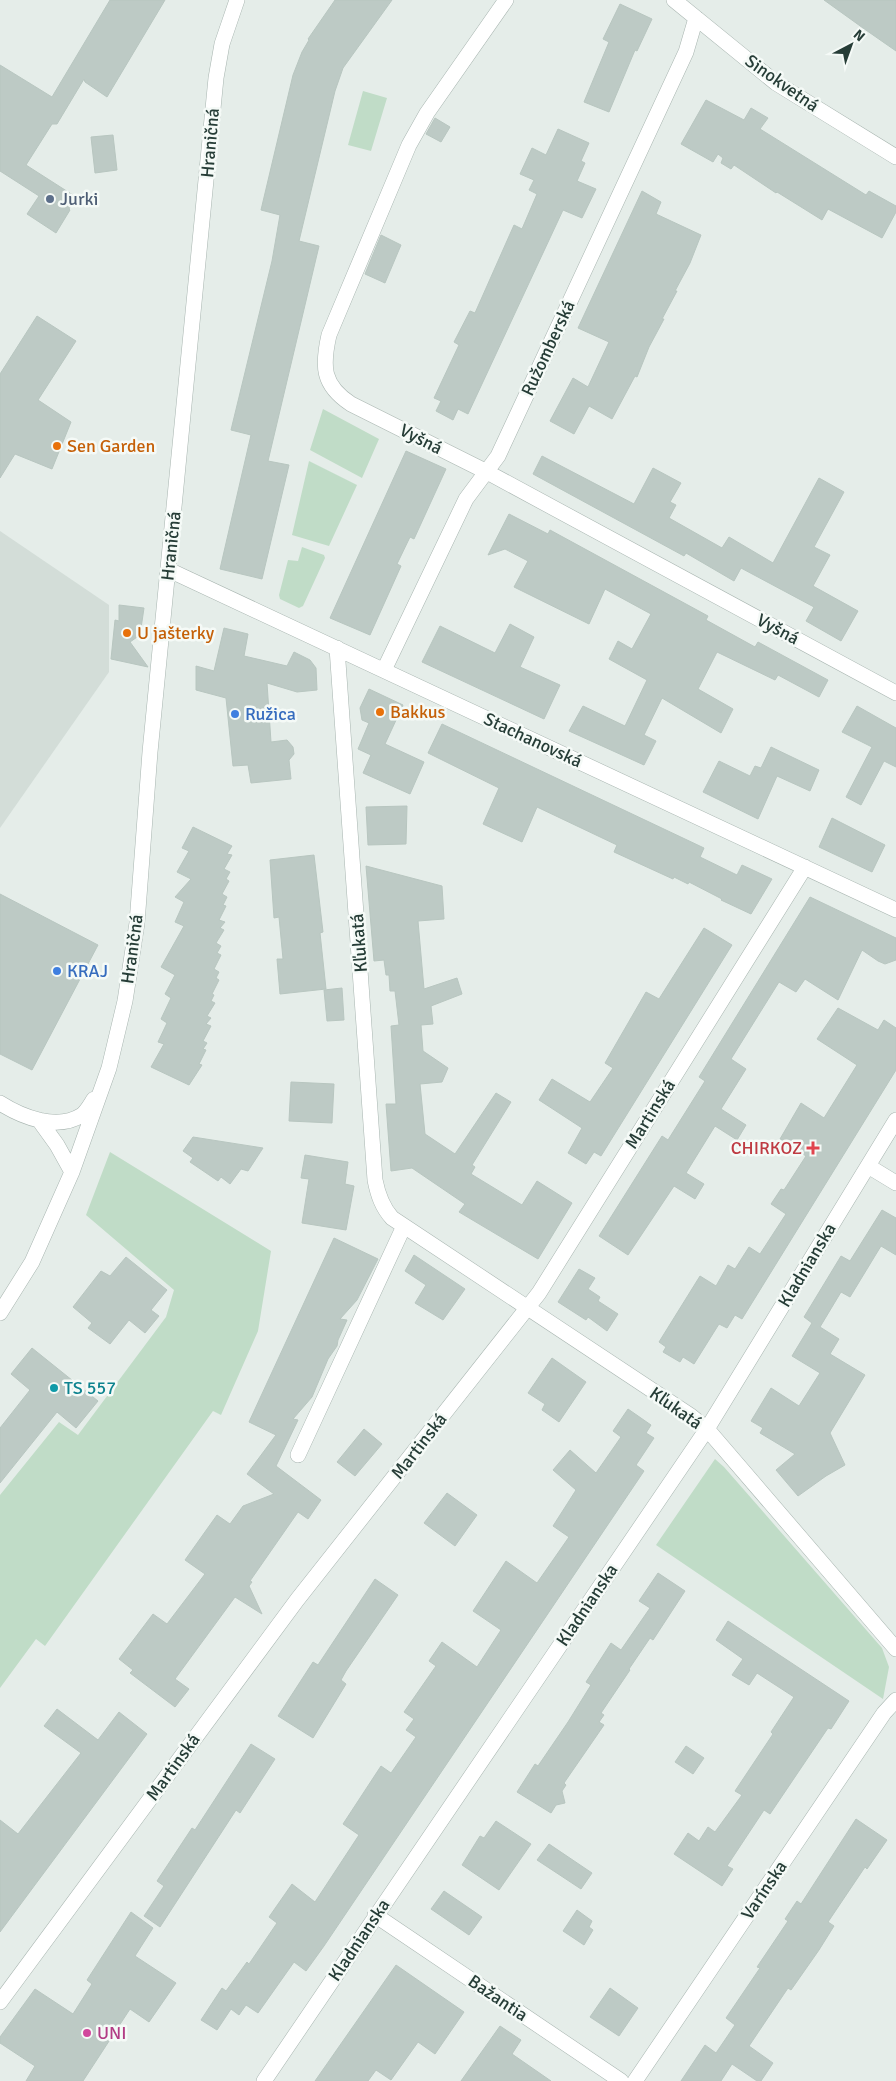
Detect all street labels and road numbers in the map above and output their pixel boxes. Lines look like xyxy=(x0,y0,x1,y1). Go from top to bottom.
street label: Sinokvetná xyxy=(741,50,823,116)
street label: Hraničná xyxy=(196,107,224,179)
street label: Ružomberská xyxy=(516,297,580,399)
street label: Vyšná xyxy=(396,419,446,459)
street label: Hraničná xyxy=(156,510,186,582)
street label: Vyšná xyxy=(753,609,803,649)
street label: Stachanovská xyxy=(480,708,586,772)
street label: Hraničná xyxy=(116,913,148,985)
street label: Kľukatá xyxy=(346,913,372,973)
street label: Martinská xyxy=(620,1075,680,1153)
street label: Kladnianska xyxy=(773,1219,841,1311)
street label: Kľukatá xyxy=(645,1382,707,1434)
street label: Martinská xyxy=(386,1409,452,1483)
street label: Kladnianska xyxy=(552,1560,622,1650)
street label: Martinská xyxy=(141,1729,205,1805)
street label: Varínska xyxy=(736,1856,792,1924)
street label: Kladnianska xyxy=(324,1895,394,1985)
street label: Bažantia xyxy=(464,1970,532,2026)

